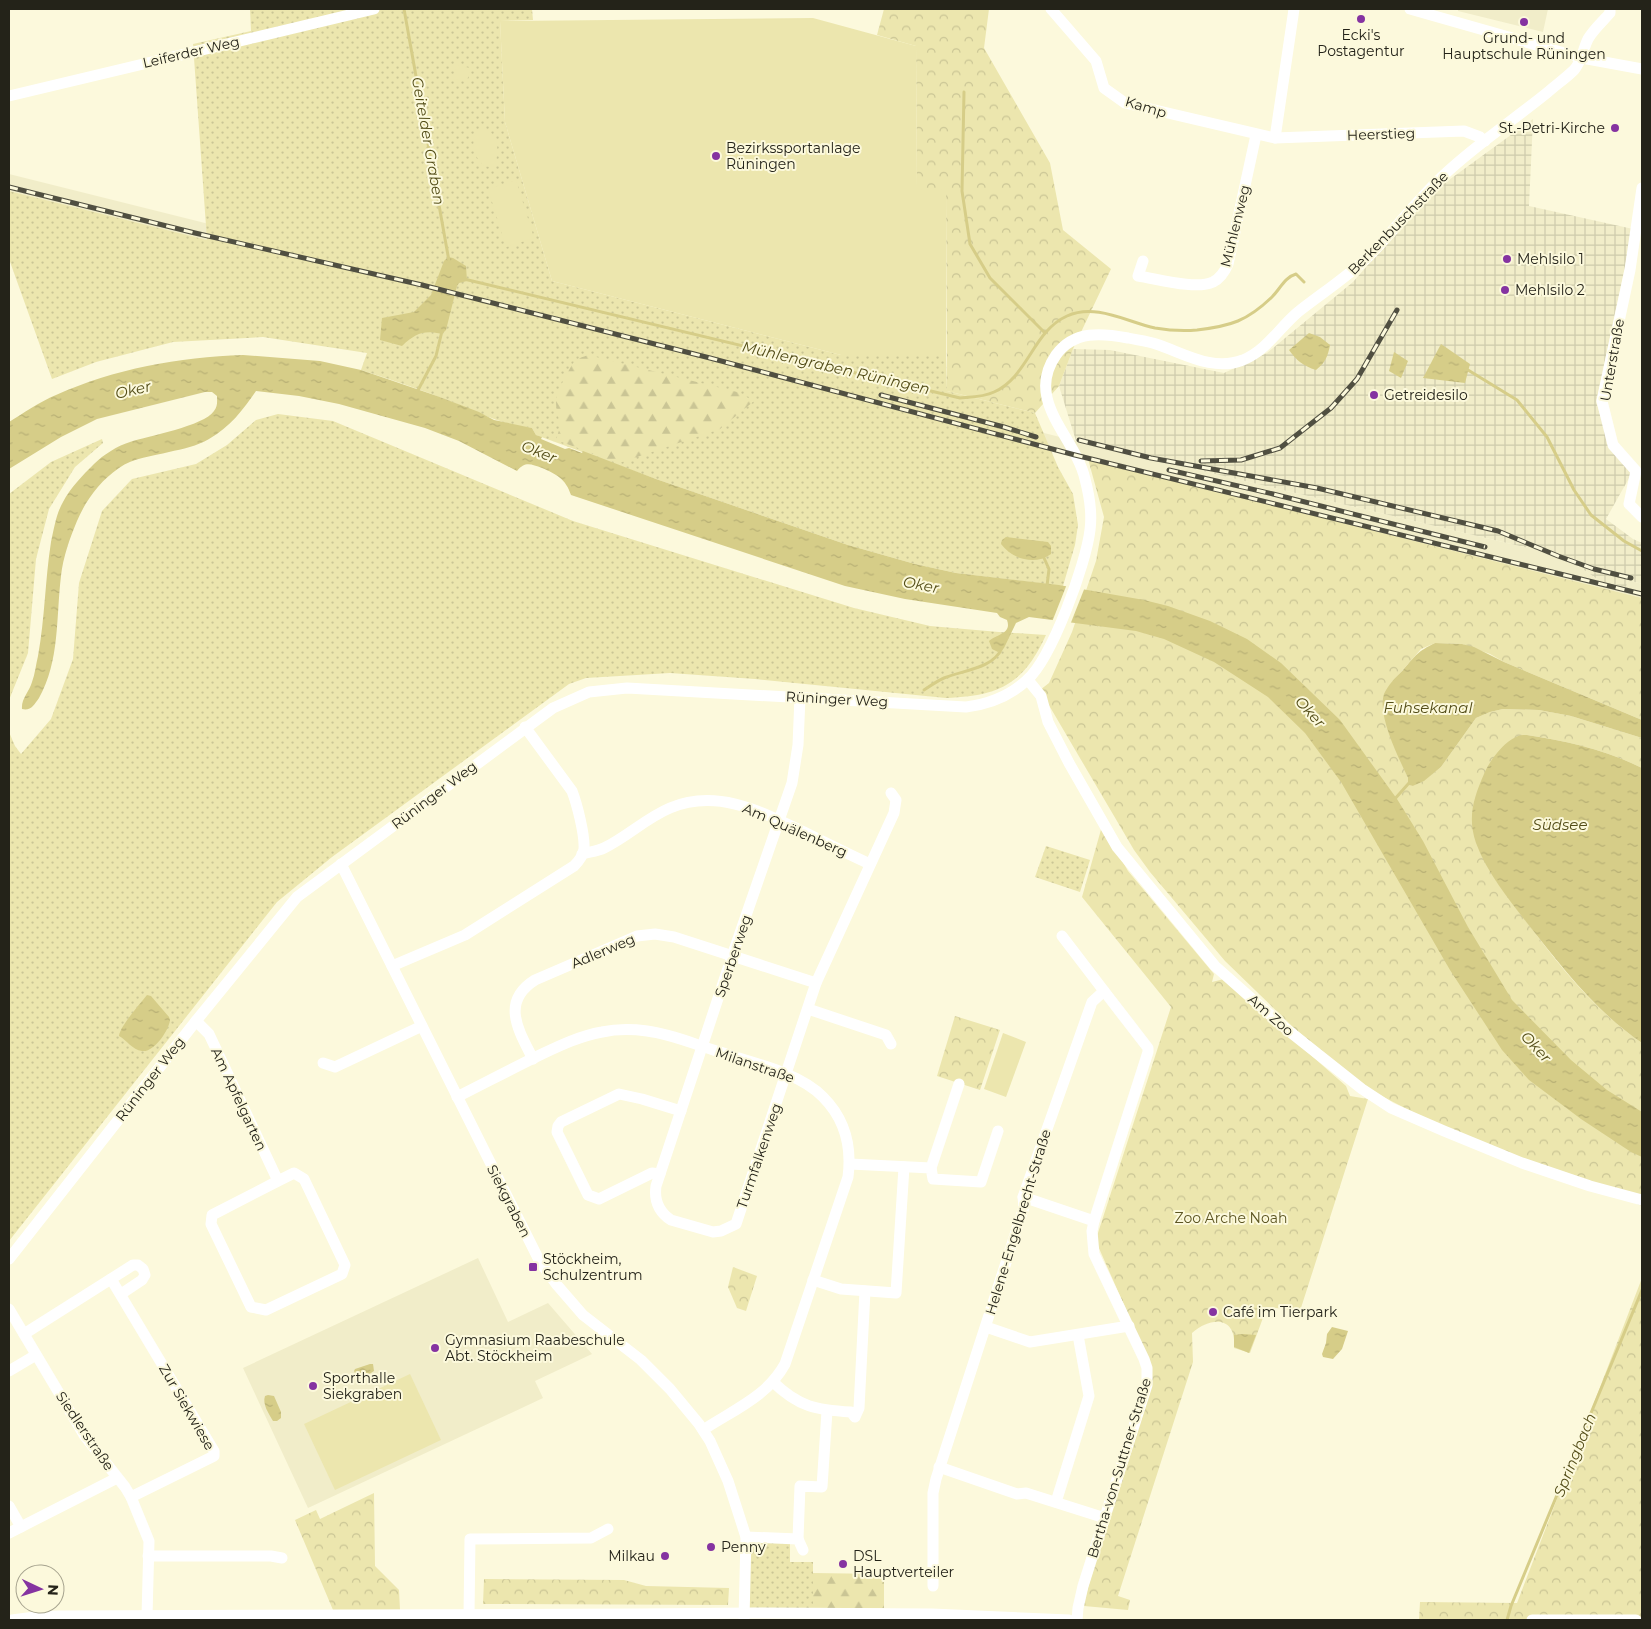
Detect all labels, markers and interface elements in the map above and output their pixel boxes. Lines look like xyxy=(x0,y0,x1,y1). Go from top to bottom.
marker: Ecki's Postagentur xyxy=(1355,13,1367,25)
marker: Grund- und Hauptschule Rüningen xyxy=(1518,16,1530,28)
place label: Ecki's Postagentur xyxy=(1317,26,1405,60)
place label: Grund- und Hauptschule Rüningen xyxy=(1442,29,1606,63)
street label: Leiferder Weg xyxy=(141,32,241,72)
water label: Geitelder Graben xyxy=(408,75,449,206)
street label: Kamp xyxy=(1123,92,1169,122)
place label: St.-Petri-Kirche xyxy=(1499,119,1605,137)
marker: St.-Petri-Kirche xyxy=(1609,122,1621,134)
street label: Heerstieg xyxy=(1347,124,1415,144)
place label: Bezirkssportanlage Rüningen xyxy=(726,139,860,173)
marker: Bezirkssportanlage Rüningen xyxy=(710,150,722,162)
street label: Berkenbuschstraße xyxy=(1344,167,1452,279)
street label: Mühlenweg xyxy=(1216,183,1254,269)
place label: Mehlsilo 1 xyxy=(1517,250,1584,268)
marker: Mehlsilo 1 xyxy=(1501,253,1513,265)
place label: Mehlsilo 2 xyxy=(1515,281,1585,299)
marker: Mehlsilo 2 xyxy=(1499,284,1511,296)
street label: Unterstraße xyxy=(1596,317,1628,403)
water label: Mühlengraben Rüningen xyxy=(740,337,932,398)
water label: Oker xyxy=(113,376,154,403)
place label: Getreidesilo xyxy=(1384,386,1468,404)
marker: Getreidesilo xyxy=(1368,389,1380,401)
water label: Oker xyxy=(519,436,560,468)
water label: Oker xyxy=(901,572,942,597)
street label: Rüninger Weg xyxy=(785,687,889,711)
water label: Oker xyxy=(1291,692,1330,732)
water label: Fuhsekanal xyxy=(1384,698,1472,717)
street label: Rüninger Weg xyxy=(388,757,480,833)
street label: Am Quälenberg xyxy=(740,799,850,861)
water label: Südsee xyxy=(1533,815,1587,834)
street label: Sperberweg xyxy=(710,912,756,1000)
street label: Adlerweg xyxy=(568,929,638,973)
street label: Am Zoo xyxy=(1244,990,1298,1040)
water label: Oker xyxy=(1517,1027,1556,1067)
street label: Rüninger Weg xyxy=(111,1033,189,1125)
street label: Milanstraße xyxy=(713,1043,797,1087)
street label: Am Apfelgarten xyxy=(207,1044,271,1154)
street label: Turmfalkenweg xyxy=(733,1101,785,1211)
street label: Helene-Engelbrecht-Straße xyxy=(981,1127,1055,1317)
street label: Siekgraben xyxy=(483,1162,535,1240)
park label: Zoo Arche Noah xyxy=(1175,1209,1287,1227)
place label: Stöckheim, Schulzentrum xyxy=(543,1250,643,1284)
marker: Stöckheim, Schulzentrum xyxy=(527,1261,539,1273)
place label: Café im Tierpark xyxy=(1223,1303,1338,1321)
marker: Café im Tierpark xyxy=(1207,1306,1219,1318)
place label: Gymnasium Raabeschule Abt. Stöckheim xyxy=(445,1331,625,1365)
marker: Gymnasium Raabeschule Abt. Stöckheim xyxy=(429,1342,441,1354)
street label: Zur Siekwiese xyxy=(155,1361,219,1453)
place label: Sporthalle Siekgraben xyxy=(323,1369,402,1403)
street label: Bertha-von-Suttner-Straße xyxy=(1083,1376,1155,1560)
marker: Sporthalle Siekgraben xyxy=(307,1380,319,1392)
street label: Siedlerstraße xyxy=(52,1388,118,1474)
water label: Springbach xyxy=(1549,1410,1600,1499)
place label: Penny xyxy=(721,1538,766,1556)
marker: Penny xyxy=(705,1541,717,1553)
place label: Milkau xyxy=(608,1547,655,1565)
place label: DSL Hauptverteiler xyxy=(853,1547,955,1581)
marker: Milkau xyxy=(659,1550,671,1562)
marker: DSL Hauptverteiler xyxy=(837,1558,849,1570)
north arrow xyxy=(15,1564,65,1614)
text: N xyxy=(44,1584,62,1596)

